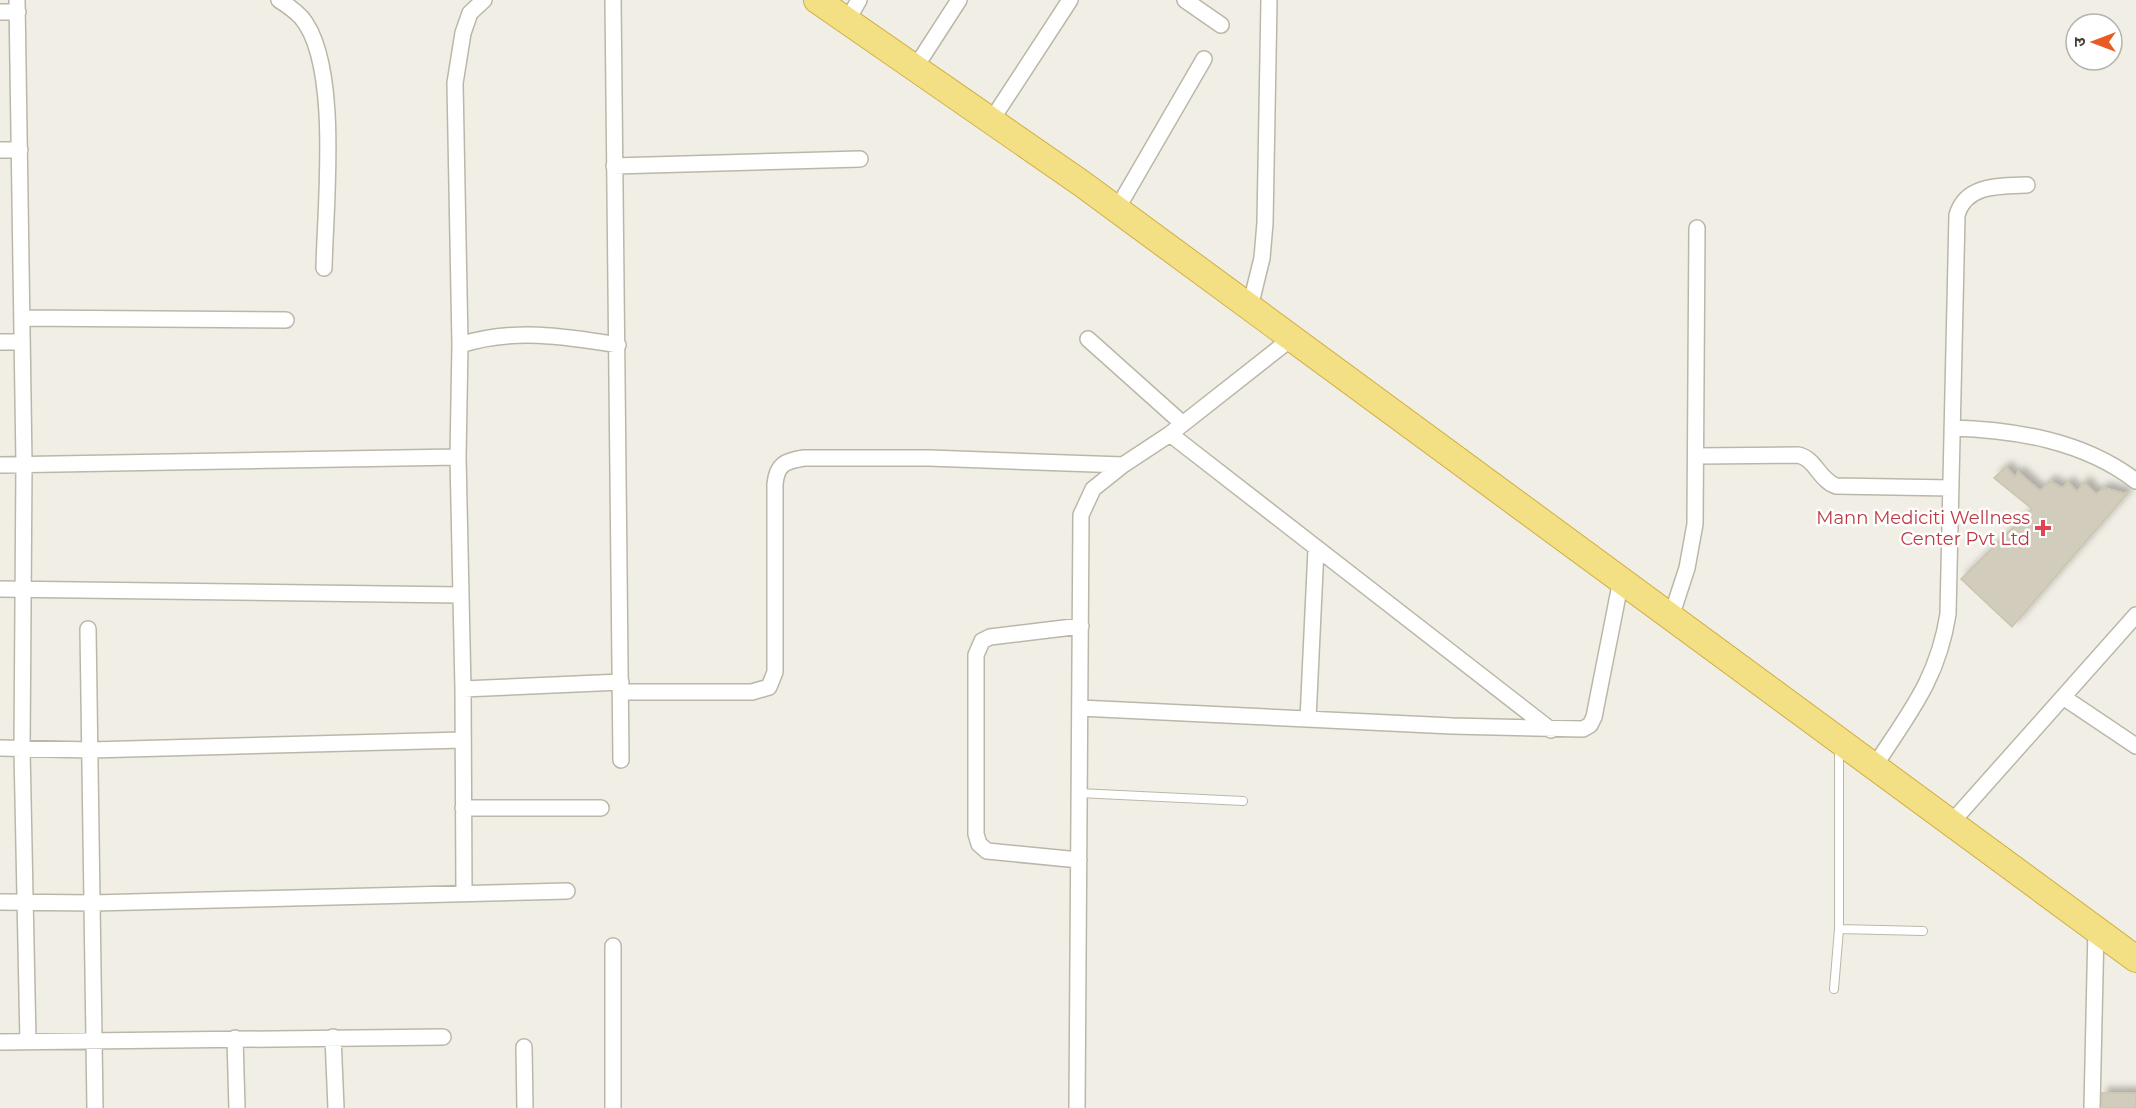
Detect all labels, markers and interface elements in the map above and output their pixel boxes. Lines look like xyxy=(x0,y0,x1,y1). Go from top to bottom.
north arrow xyxy=(2064,12,2124,72)
text: उ xyxy=(2070,37,2089,47)
place label: Mann Mediciti Wellness Center Pvt Ltd xyxy=(1816,507,2030,550)
marker: Mann Mediciti Wellness Center Pvt Ltd xyxy=(2034,519,2052,537)

